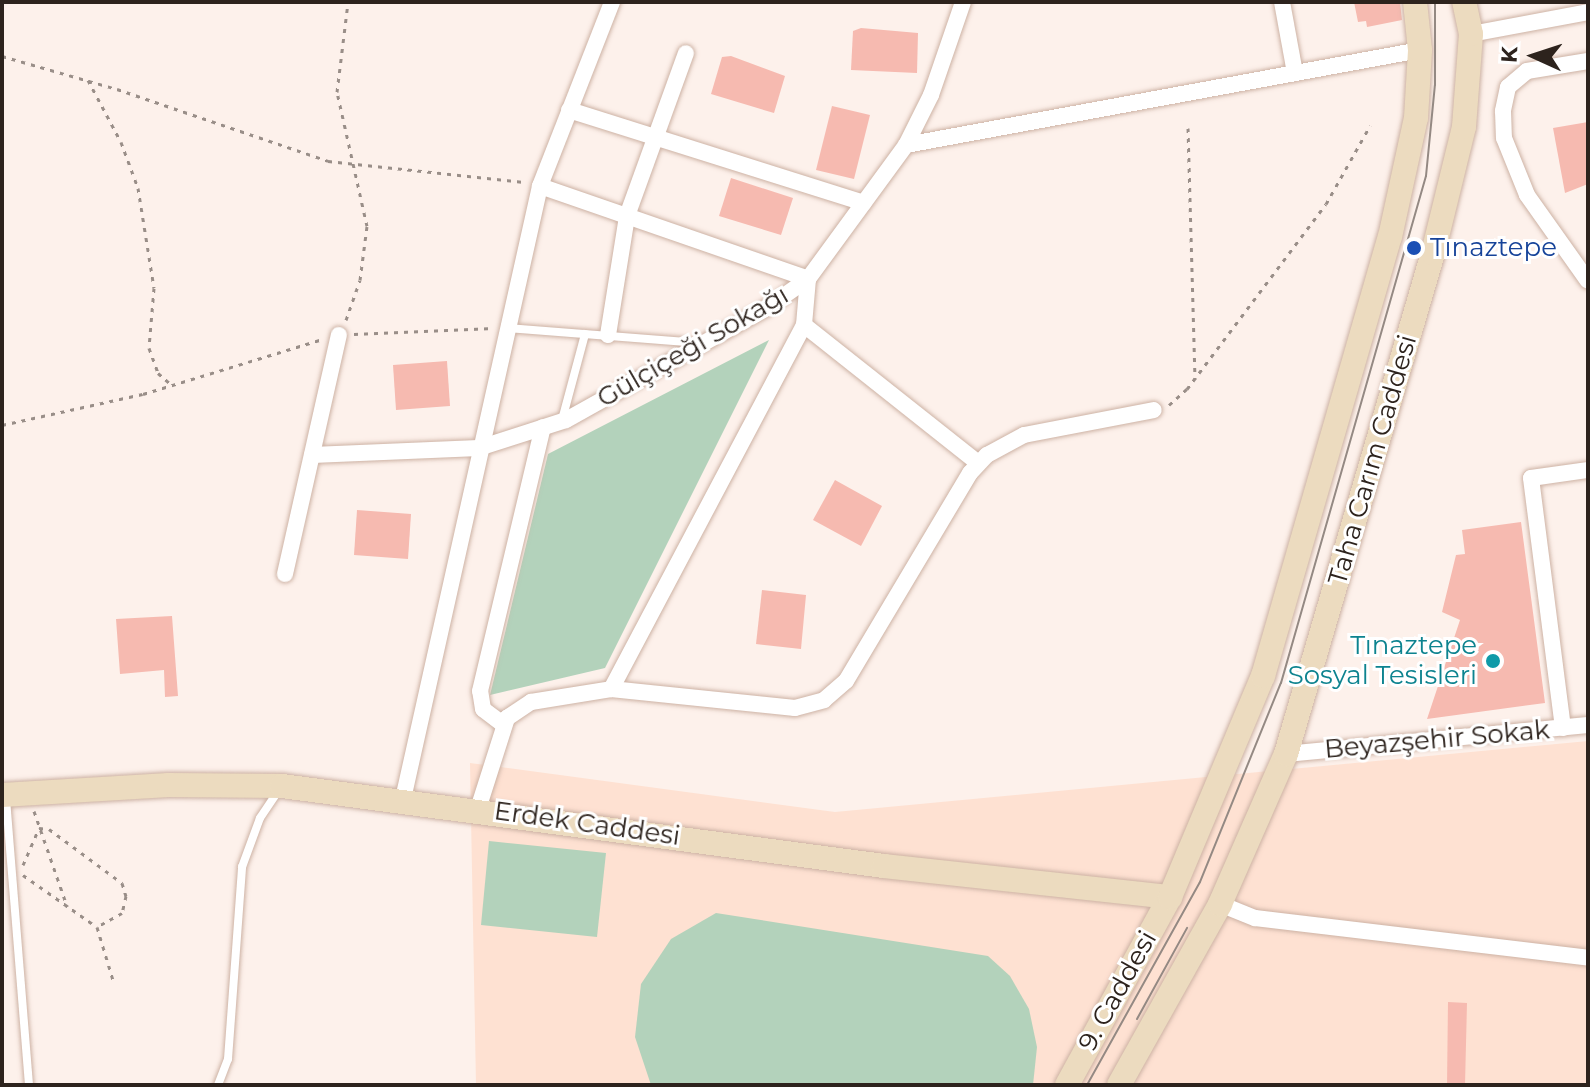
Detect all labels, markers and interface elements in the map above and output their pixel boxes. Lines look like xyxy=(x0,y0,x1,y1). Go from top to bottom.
north arrow xyxy=(1494,16,1574,96)
text: K xyxy=(1496,46,1523,64)
place label: Tınaztepe xyxy=(1430,232,1557,264)
marker: Tınaztepe xyxy=(1405,239,1423,257)
street label: Gülçiçeği Sokağı xyxy=(592,280,794,414)
street label: Taha Carım Caddesi xyxy=(1322,331,1424,589)
place label: Tınaztepe Sosyal Tesisleri xyxy=(1288,630,1477,692)
marker: Tınaztepe Sosyal Tesisleri xyxy=(1484,652,1502,670)
street label: Beyazşehir Sokak xyxy=(1323,715,1551,765)
street label: Erdek Caddesi xyxy=(492,796,682,852)
street label: 9. Caddesi xyxy=(1072,926,1164,1056)

